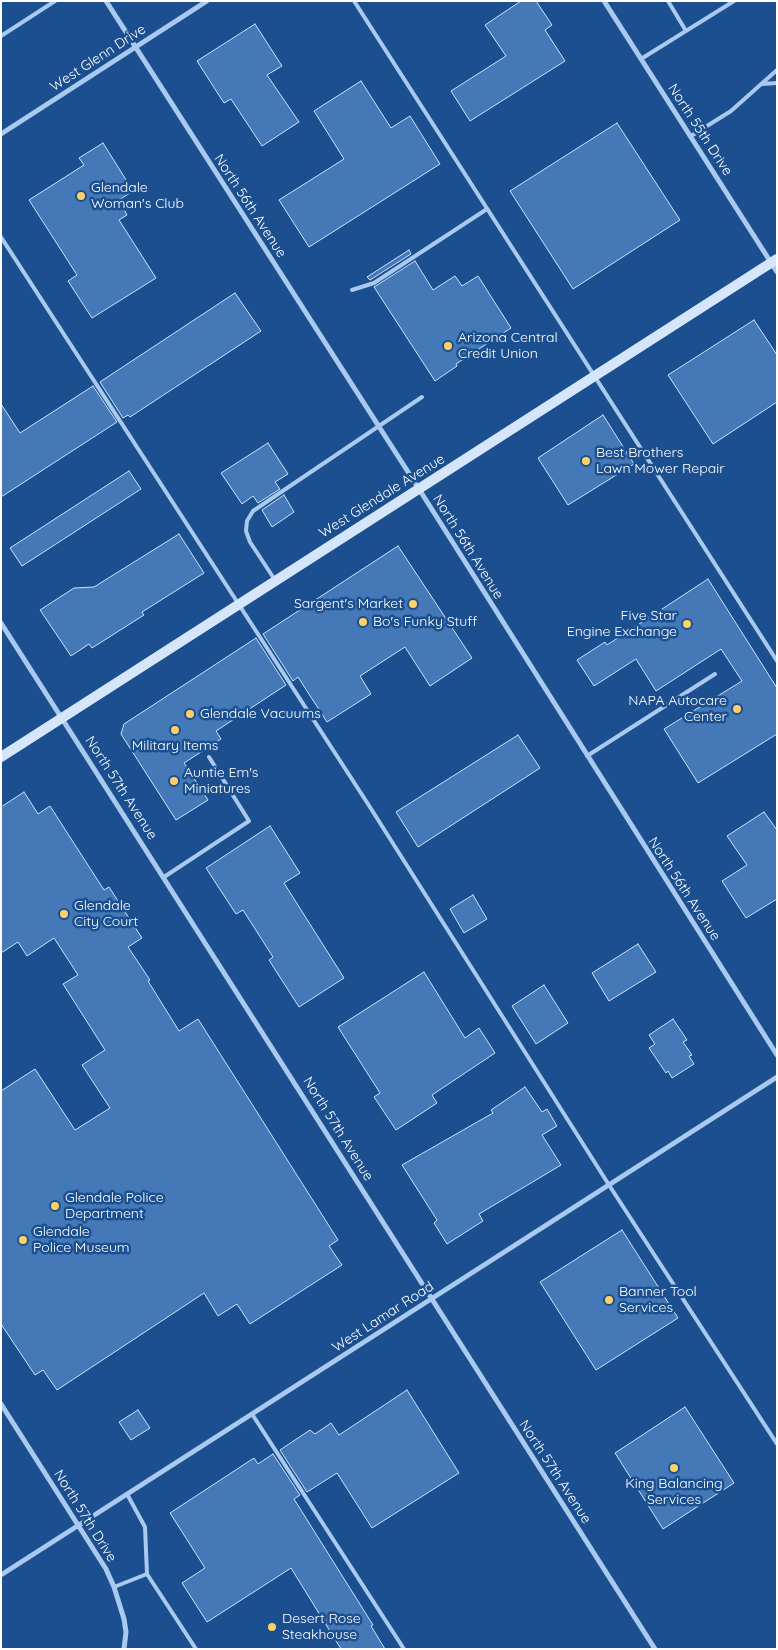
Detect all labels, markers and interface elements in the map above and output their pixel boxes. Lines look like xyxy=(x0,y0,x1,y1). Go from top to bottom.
street label: West Glenn Drive xyxy=(47,21,149,95)
street label: North 55th Drive xyxy=(664,81,736,179)
street label: North 56th Avenue xyxy=(210,151,290,261)
place label: Glendale Woman's Club xyxy=(91,180,184,212)
marker: Glendale Woman's Club xyxy=(75,190,87,202)
place label: Arizona Central Credit Union xyxy=(458,330,558,362)
marker: Arizona Central Credit Union xyxy=(442,340,454,352)
place label: Best Brothers Lawn Mower Repair xyxy=(596,445,725,478)
street label: West Glendale Avenue xyxy=(316,451,448,541)
marker: Best Brothers Lawn Mower Repair xyxy=(580,455,592,467)
street label: North 56th Avenue xyxy=(429,492,507,602)
place label: Sargent's Market xyxy=(294,596,403,612)
marker: Sargent's Market xyxy=(407,598,419,610)
place label: Five Star Engine Exchange xyxy=(567,608,677,640)
place label: Bo's Funky Stuff xyxy=(373,614,477,630)
marker: Bo's Funky Stuff xyxy=(357,616,369,628)
marker: Five Star Engine Exchange xyxy=(681,618,693,630)
place label: NAPA Autocare Center xyxy=(628,693,727,726)
marker: NAPA Autocare Center xyxy=(731,703,743,715)
place label: Glendale Vacuums xyxy=(200,706,321,722)
marker: Glendale Vacuums xyxy=(184,708,196,720)
marker: Military Items xyxy=(169,724,181,736)
street label: North 57th Avenue xyxy=(81,733,161,843)
place label: Military Items xyxy=(132,738,218,754)
place label: Auntie Em's Miniatures xyxy=(184,765,258,798)
marker: Auntie Em's Miniatures xyxy=(168,775,180,787)
street label: North 56th Avenue xyxy=(644,834,724,944)
place label: Glendale City Court xyxy=(74,898,138,930)
marker: Glendale City Court xyxy=(58,908,70,920)
street label: North 57th Avenue xyxy=(299,1074,377,1184)
place label: Glendale Police Department xyxy=(65,1190,164,1222)
marker: Glendale Police Department xyxy=(49,1200,61,1212)
place label: Glendale Police Museum xyxy=(33,1224,130,1256)
marker: Glendale Police Museum xyxy=(17,1234,29,1246)
street label: West Lamar Road xyxy=(329,1278,437,1356)
place label: Banner Tool Services xyxy=(619,1284,697,1316)
marker: Banner Tool Services xyxy=(603,1294,615,1306)
street label: North 57th Avenue xyxy=(515,1417,595,1527)
marker: King Balancing Services xyxy=(668,1462,680,1474)
street label: North 57th Drive xyxy=(50,1467,120,1565)
place label: King Balancing Services xyxy=(625,1476,723,1508)
place label: Desert Rose Steakhouse xyxy=(282,1611,361,1644)
marker: Desert Rose Steakhouse xyxy=(266,1621,278,1633)

